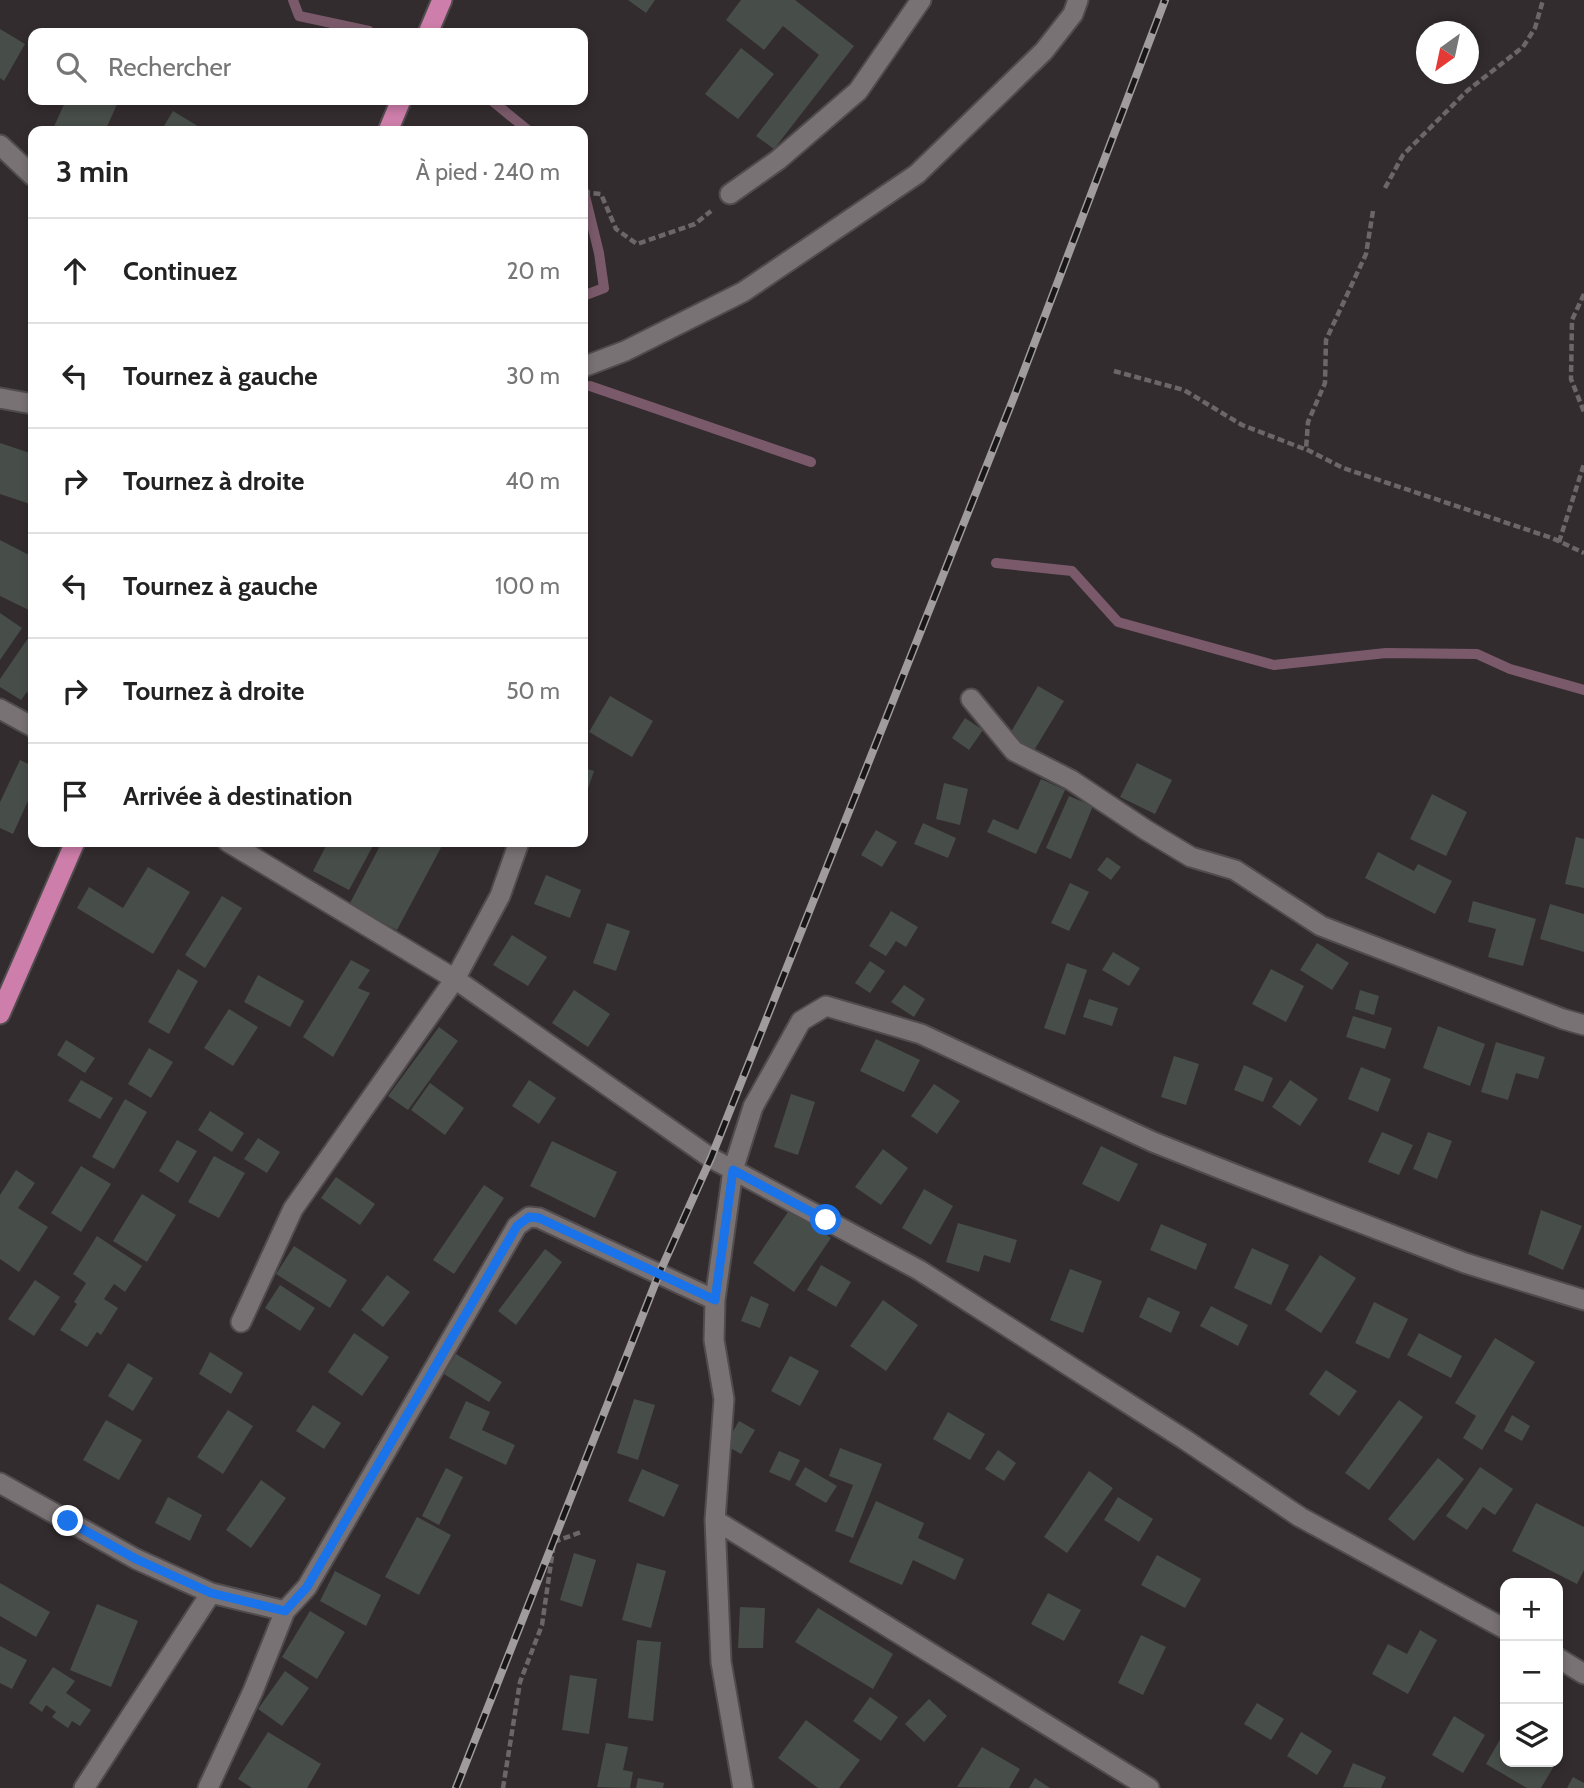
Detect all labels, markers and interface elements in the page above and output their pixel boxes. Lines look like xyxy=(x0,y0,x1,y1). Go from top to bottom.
north arrow xyxy=(1416,21,1479,84)
search box xyxy=(28,28,588,105)
icon: search xyxy=(52,48,90,86)
text: Rechercher xyxy=(108,51,231,83)
text: 3 min xyxy=(56,153,129,190)
text: À pied · 240 m xyxy=(416,158,560,186)
icon: ahead xyxy=(56,252,94,290)
text: Continuez xyxy=(123,255,237,287)
text: 20 m xyxy=(507,257,560,285)
icon: left xyxy=(56,357,94,395)
text: Tournez à gauche xyxy=(123,360,318,392)
text: 30 m xyxy=(506,362,560,390)
icon: right xyxy=(56,462,94,500)
text: Tournez à droite xyxy=(123,465,305,497)
text: 40 m xyxy=(505,467,560,495)
icon: left xyxy=(56,567,94,605)
text: Tournez à gauche xyxy=(123,570,318,602)
text: 100 m xyxy=(495,572,560,600)
icon: right xyxy=(56,672,94,710)
text: Tournez à droite xyxy=(123,675,305,707)
text: 50 m xyxy=(506,677,560,705)
icon: arrive xyxy=(56,777,94,815)
text: Arrivée à destination xyxy=(123,780,353,812)
route start xyxy=(810,1204,841,1235)
route end xyxy=(52,1505,83,1536)
map controls xyxy=(1500,1578,1563,1767)
button: + xyxy=(1500,1578,1563,1641)
button: − xyxy=(1500,1641,1563,1704)
button: layers xyxy=(1500,1704,1563,1767)

